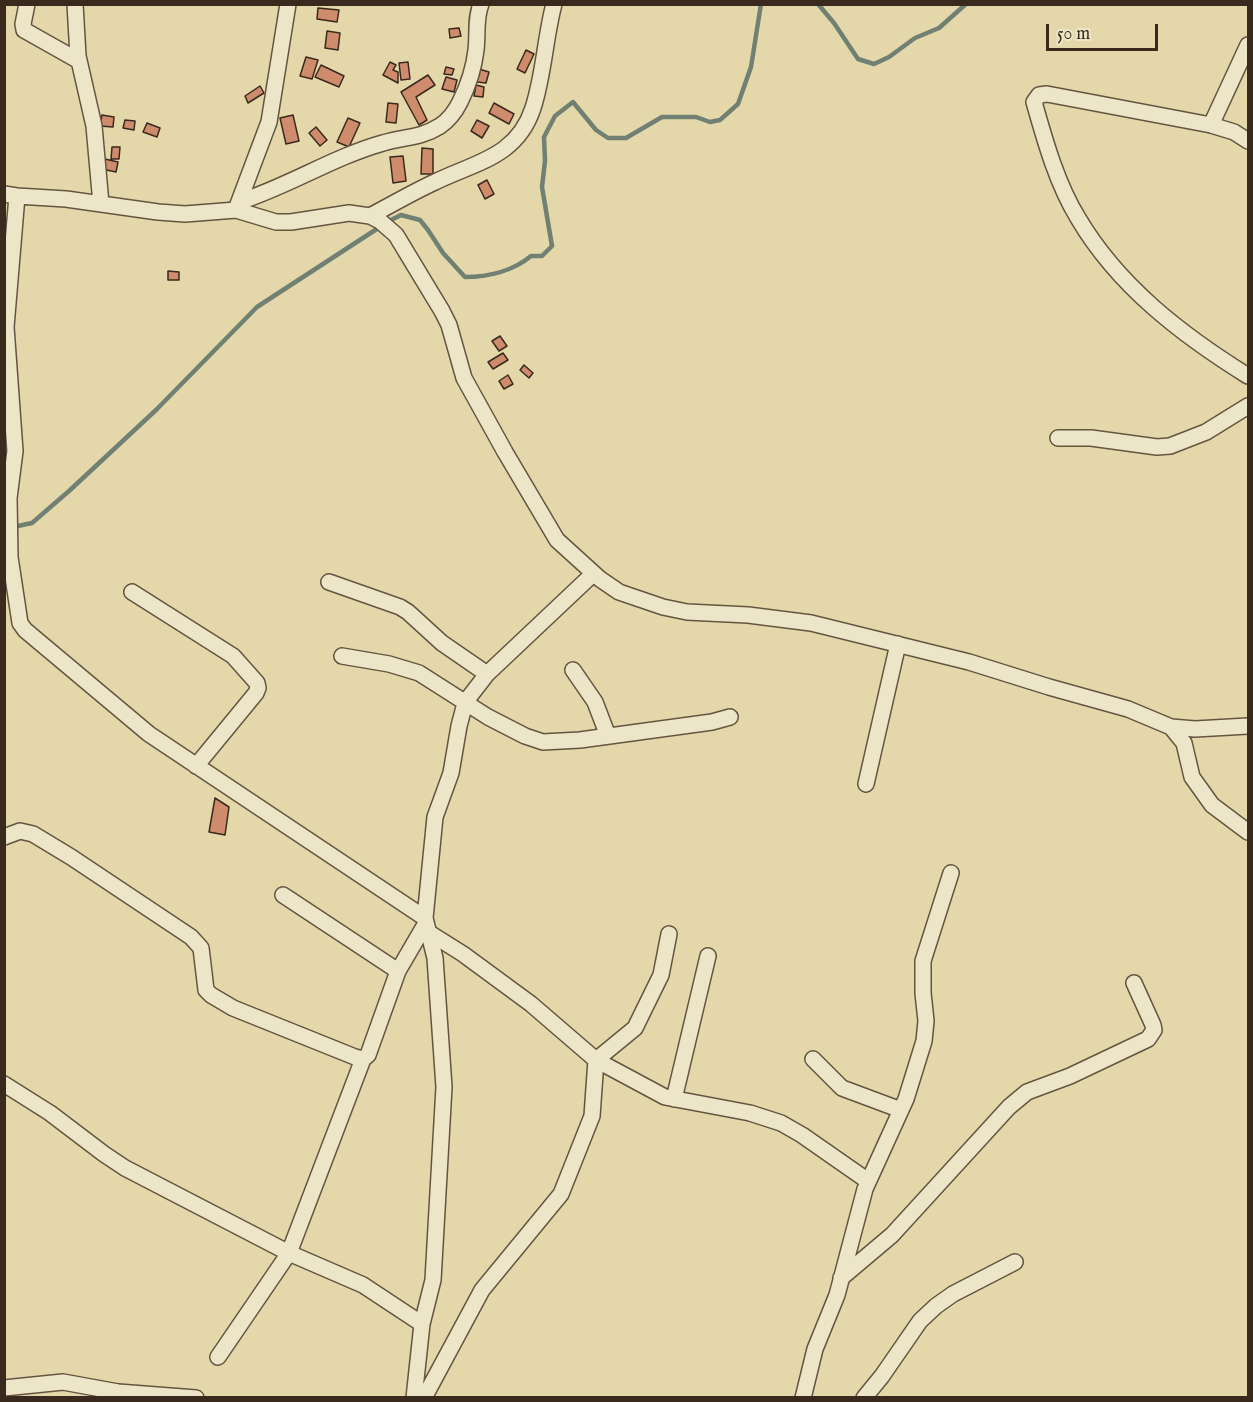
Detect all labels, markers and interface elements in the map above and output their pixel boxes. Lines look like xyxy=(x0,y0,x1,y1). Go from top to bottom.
scale bar xyxy=(1049,12,1162,50)
text: 50 m xyxy=(1057,23,1090,46)

